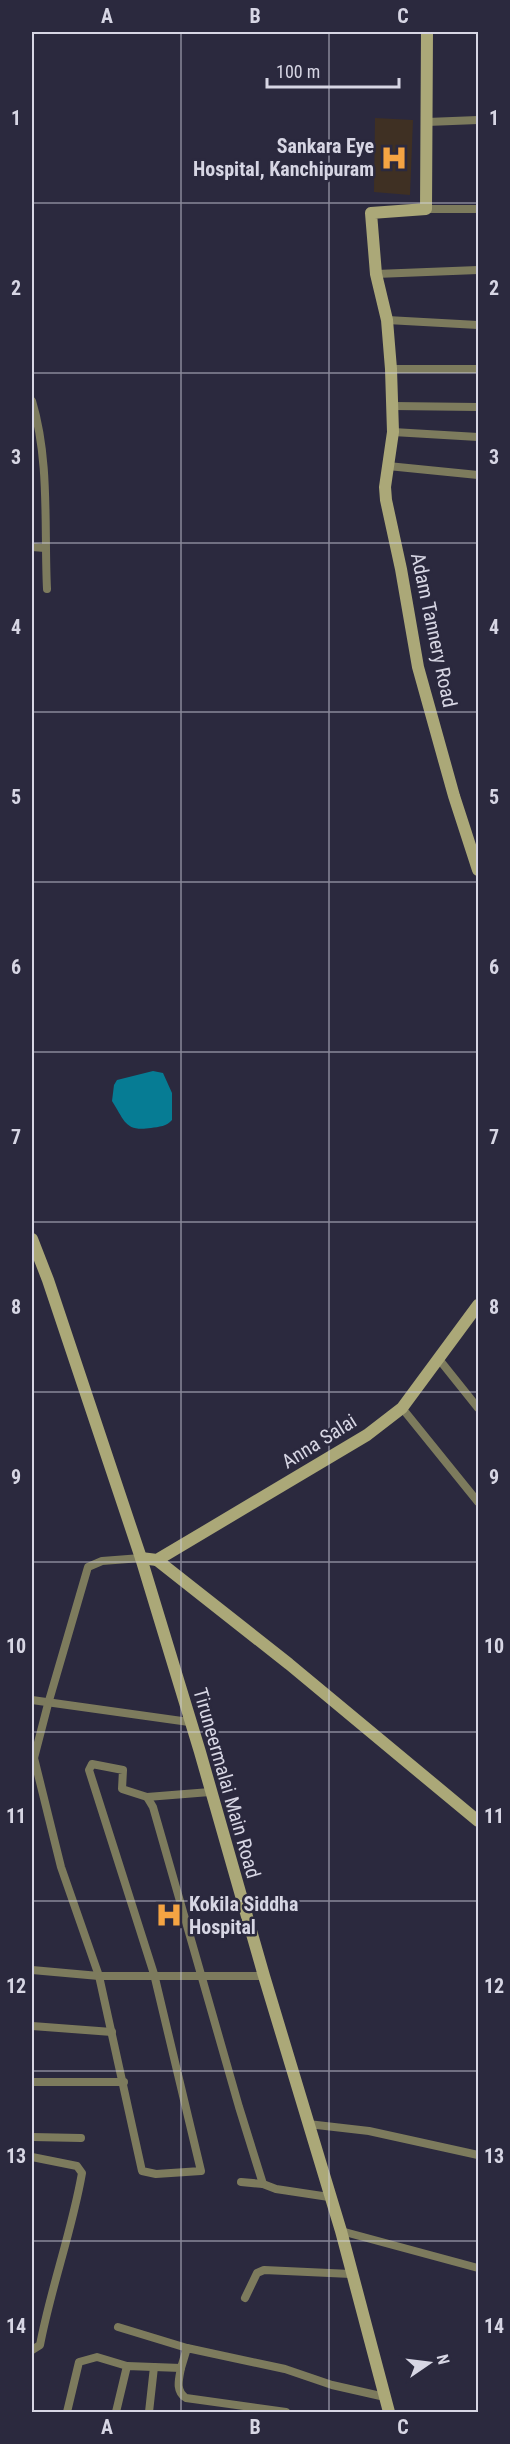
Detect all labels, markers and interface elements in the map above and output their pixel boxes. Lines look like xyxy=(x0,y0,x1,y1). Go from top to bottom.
text: A xyxy=(101,4,113,28)
text: B xyxy=(249,4,261,28)
text: C xyxy=(397,4,409,28)
scale bar xyxy=(267,51,399,89)
text: 100 m xyxy=(276,61,320,82)
text: 1 xyxy=(11,106,21,130)
text: 1 xyxy=(489,106,499,130)
place label: Sankara Eye Hospital, Kanchipuram xyxy=(193,134,374,181)
hospital icon: Sankara Eye Hospital, Kanchipuram xyxy=(379,143,409,173)
text: 2 xyxy=(11,276,21,300)
text: 2 xyxy=(489,276,499,300)
text: 3 xyxy=(11,445,21,469)
text: 3 xyxy=(489,445,499,469)
street label: Adam Tannery Road xyxy=(406,551,462,709)
text: 4 xyxy=(11,615,21,639)
text: 4 xyxy=(489,615,499,639)
text: 5 xyxy=(11,785,21,809)
text: 5 xyxy=(489,785,499,809)
text: 6 xyxy=(11,955,21,979)
text: 6 xyxy=(489,955,499,979)
text: 7 xyxy=(11,1125,21,1149)
text: 7 xyxy=(489,1125,499,1149)
text: 8 xyxy=(11,1295,21,1319)
text: 8 xyxy=(489,1295,499,1319)
street label: Anna Salai xyxy=(277,1409,361,1473)
text: 9 xyxy=(11,1465,21,1489)
text: 9 xyxy=(489,1465,499,1489)
text: 10 xyxy=(6,1634,26,1658)
text: 10 xyxy=(484,1634,504,1658)
street label: Tiruneermalai Main Road xyxy=(188,1685,266,1881)
text: 11 xyxy=(6,1804,26,1828)
text: 11 xyxy=(484,1804,504,1828)
place label: Kokila Siddha Hospital xyxy=(189,1892,298,1939)
hospital icon: Kokila Siddha Hospital xyxy=(154,1900,184,1930)
text: 12 xyxy=(6,1974,26,1998)
text: 12 xyxy=(484,1974,504,1998)
text: 13 xyxy=(6,2144,26,2168)
text: 13 xyxy=(484,2144,504,2168)
text: 14 xyxy=(6,2314,26,2338)
text: 14 xyxy=(484,2314,504,2338)
north arrow xyxy=(399,2333,459,2393)
text: N xyxy=(433,2352,453,2367)
text: A xyxy=(101,2415,113,2439)
text: B xyxy=(249,2415,261,2439)
text: C xyxy=(397,2415,409,2439)

